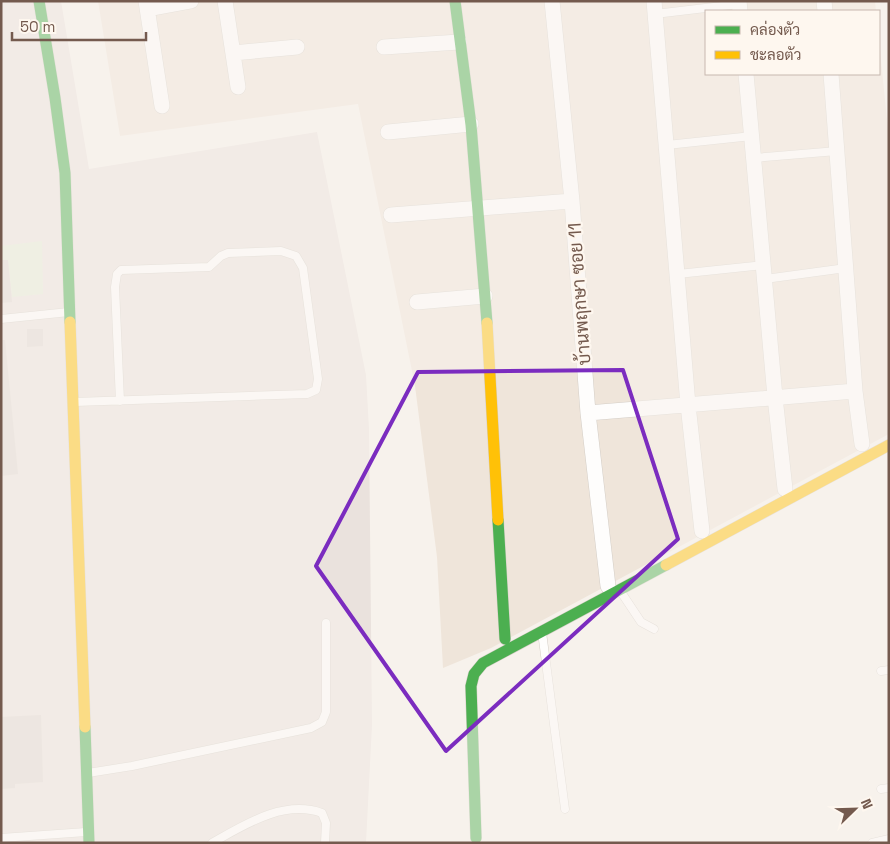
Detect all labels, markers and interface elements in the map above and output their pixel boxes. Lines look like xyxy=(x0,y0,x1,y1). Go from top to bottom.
scale bar xyxy=(12,10,146,42)
legend xyxy=(705,10,880,75)
text: 50 m xyxy=(20,17,55,36)
text: คล่องตัว xyxy=(750,20,800,39)
text: ชะลอตัว xyxy=(750,45,801,64)
street label: บ้านพฤกษา ซอย 11 xyxy=(563,222,595,366)
north arrow xyxy=(830,784,880,834)
text: N xyxy=(857,796,877,812)

